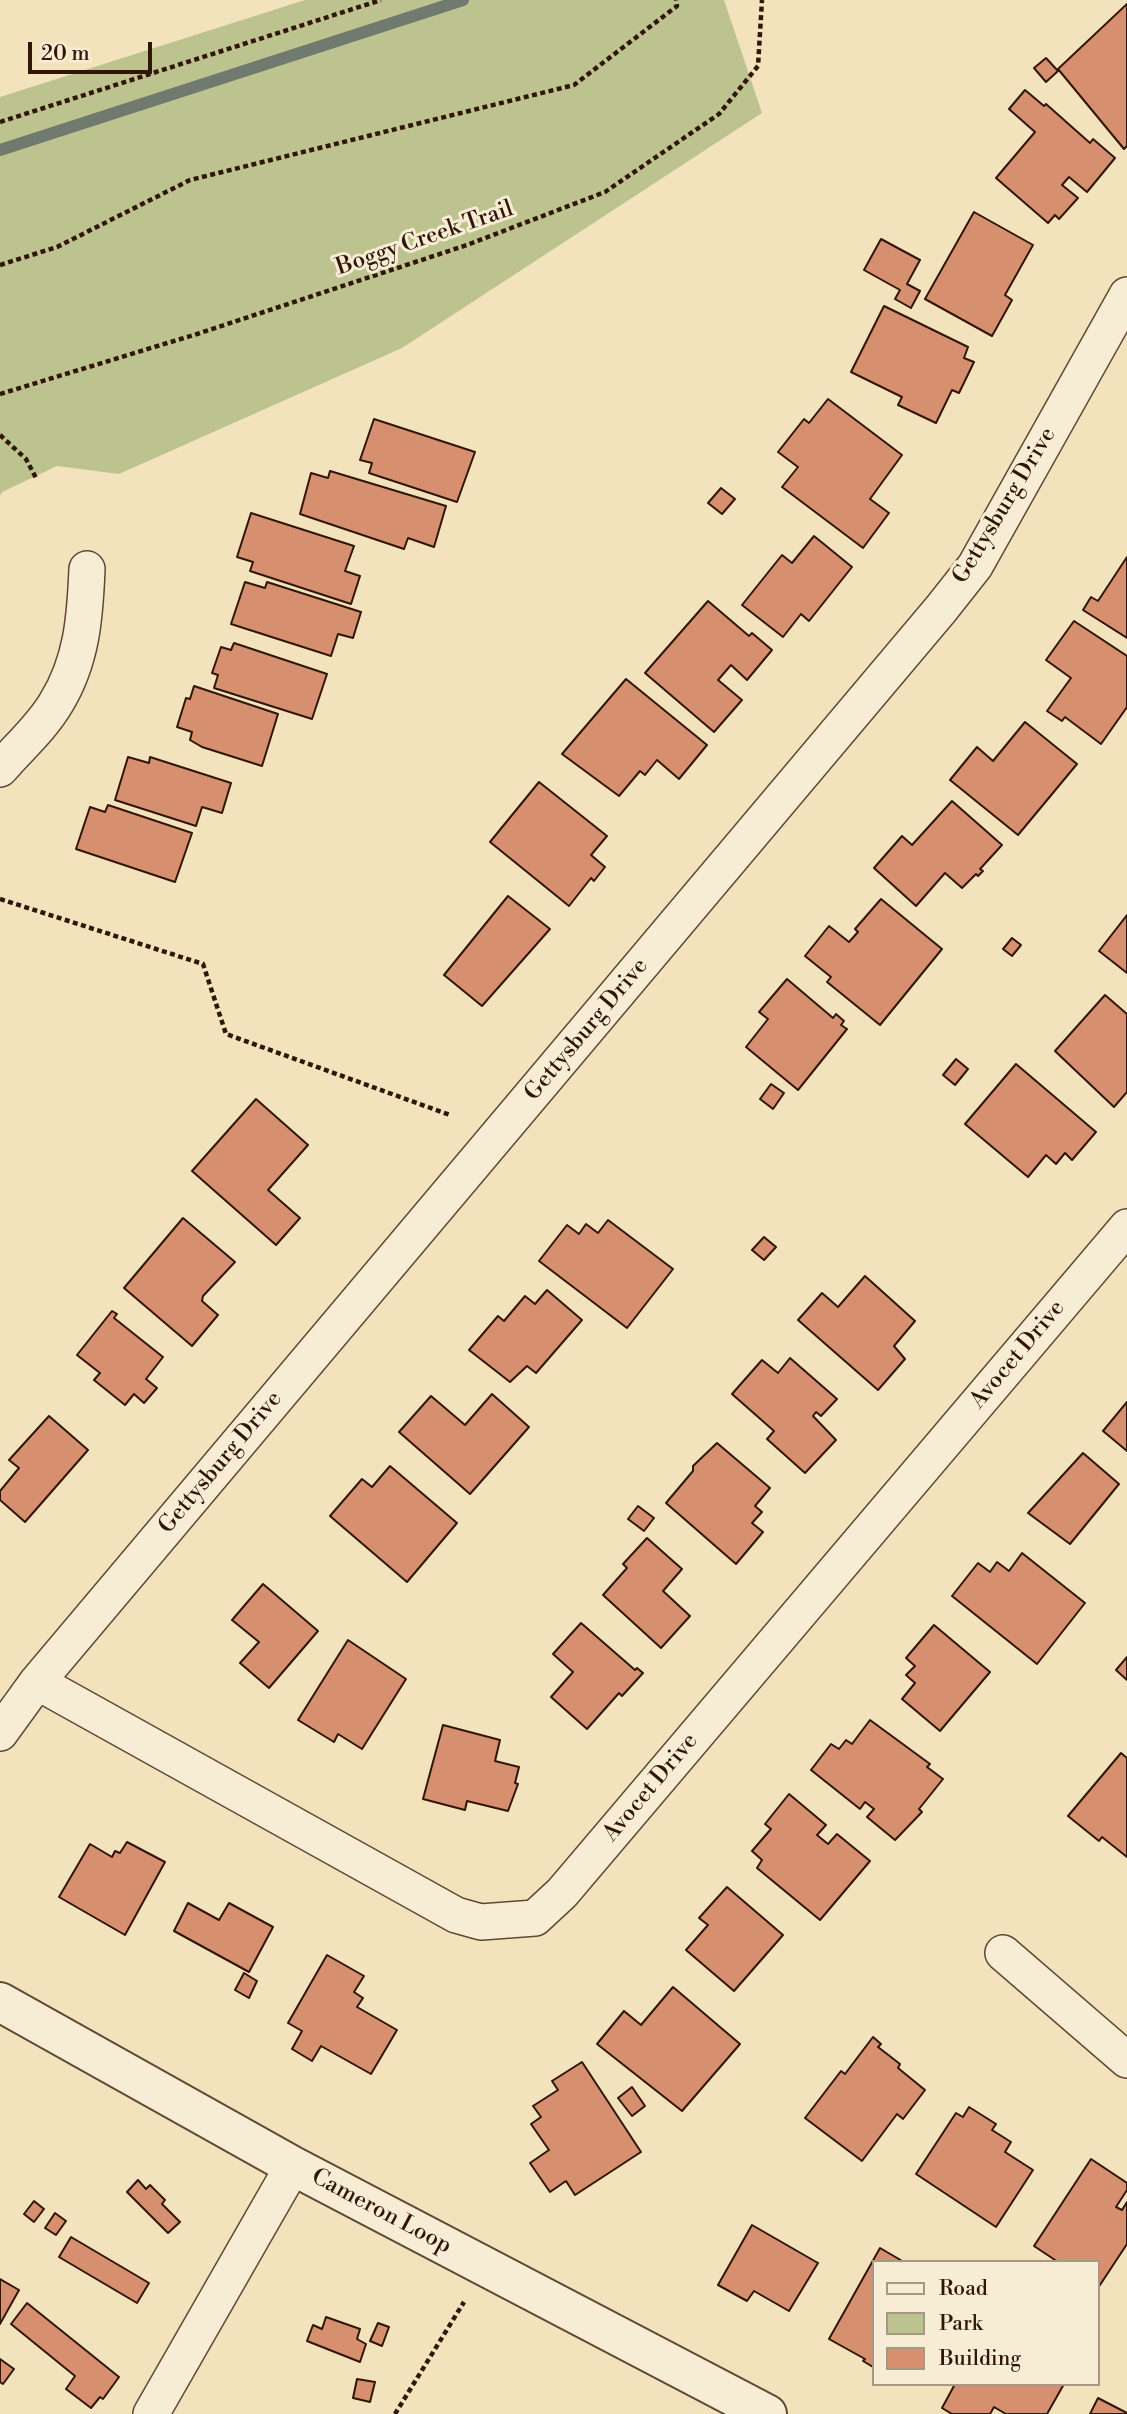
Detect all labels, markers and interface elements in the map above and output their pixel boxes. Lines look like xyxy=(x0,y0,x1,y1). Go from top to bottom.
scale bar xyxy=(32,28,156,72)
text: 20 m xyxy=(41,41,90,67)
street label: Boggy Creek Trail xyxy=(333,196,517,282)
street label: Gettysburg Drive xyxy=(948,423,1062,589)
street label: Gettysburg Drive xyxy=(519,953,655,1107)
street label: Avocet Drive xyxy=(965,1295,1071,1415)
street label: Gettysburg Drive xyxy=(153,1386,289,1540)
street label: Avocet Drive xyxy=(598,1728,704,1848)
street label: Cameron Loop xyxy=(306,2164,456,2260)
legend xyxy=(872,2260,1099,2386)
text: Road xyxy=(939,2276,988,2302)
text: Park xyxy=(939,2311,983,2337)
text: Building xyxy=(939,2346,1021,2372)

